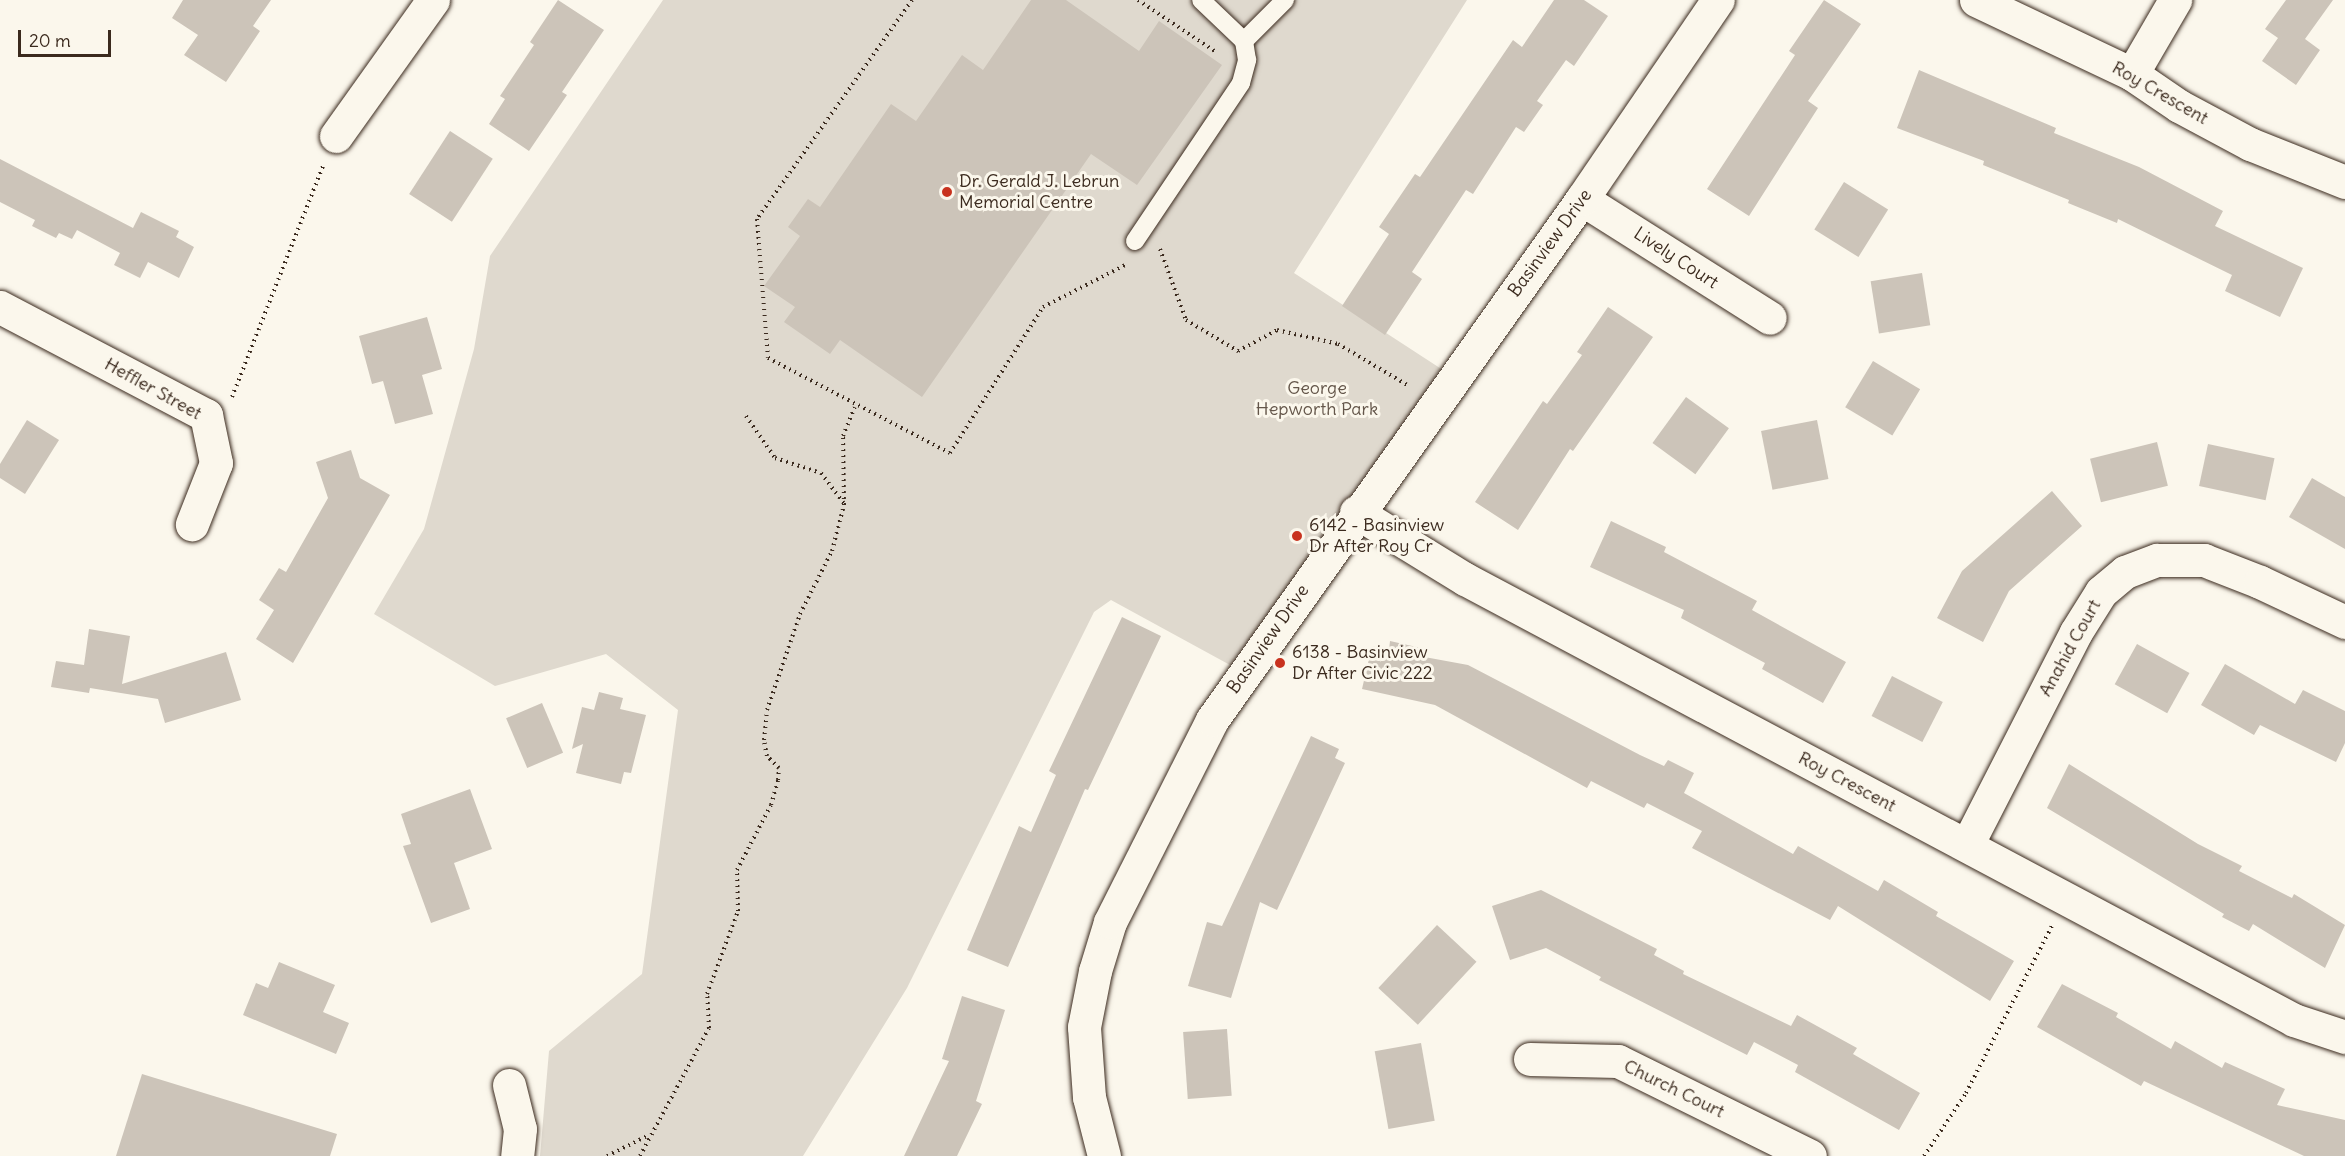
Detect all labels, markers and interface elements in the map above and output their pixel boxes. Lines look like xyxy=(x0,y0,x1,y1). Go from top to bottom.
scale bar xyxy=(21,18,114,56)
text: 20 m xyxy=(29,29,71,52)
street label: Roy Crescent xyxy=(2108,57,2212,129)
place label: Dr. Gerald J. Lebrun Memorial Centre xyxy=(959,171,1119,213)
marker: Dr. Gerald J. Lebrun Memorial Centre xyxy=(940,185,954,199)
street label: Basinview Drive xyxy=(1504,185,1596,301)
street label: Lively Court xyxy=(1630,223,1722,293)
street label: Heffler Street xyxy=(101,353,205,425)
park label: George Hepworth Park xyxy=(1256,378,1378,420)
place label: 6142 - Basinview Dr After Roy Cr xyxy=(1309,515,1444,558)
marker: 6142 - Basinview Dr After Roy Cr xyxy=(1290,529,1304,543)
street label: Basinview Drive xyxy=(1222,580,1314,698)
street label: Anahid Court xyxy=(2035,596,2105,700)
place label: 6138 - Basinview Dr After Civic 222 xyxy=(1292,642,1433,684)
marker: 6138 - Basinview Dr After Civic 222 xyxy=(1273,656,1287,670)
street label: Roy Crescent xyxy=(1795,747,1899,817)
street label: Church Court xyxy=(1620,1055,1728,1123)

